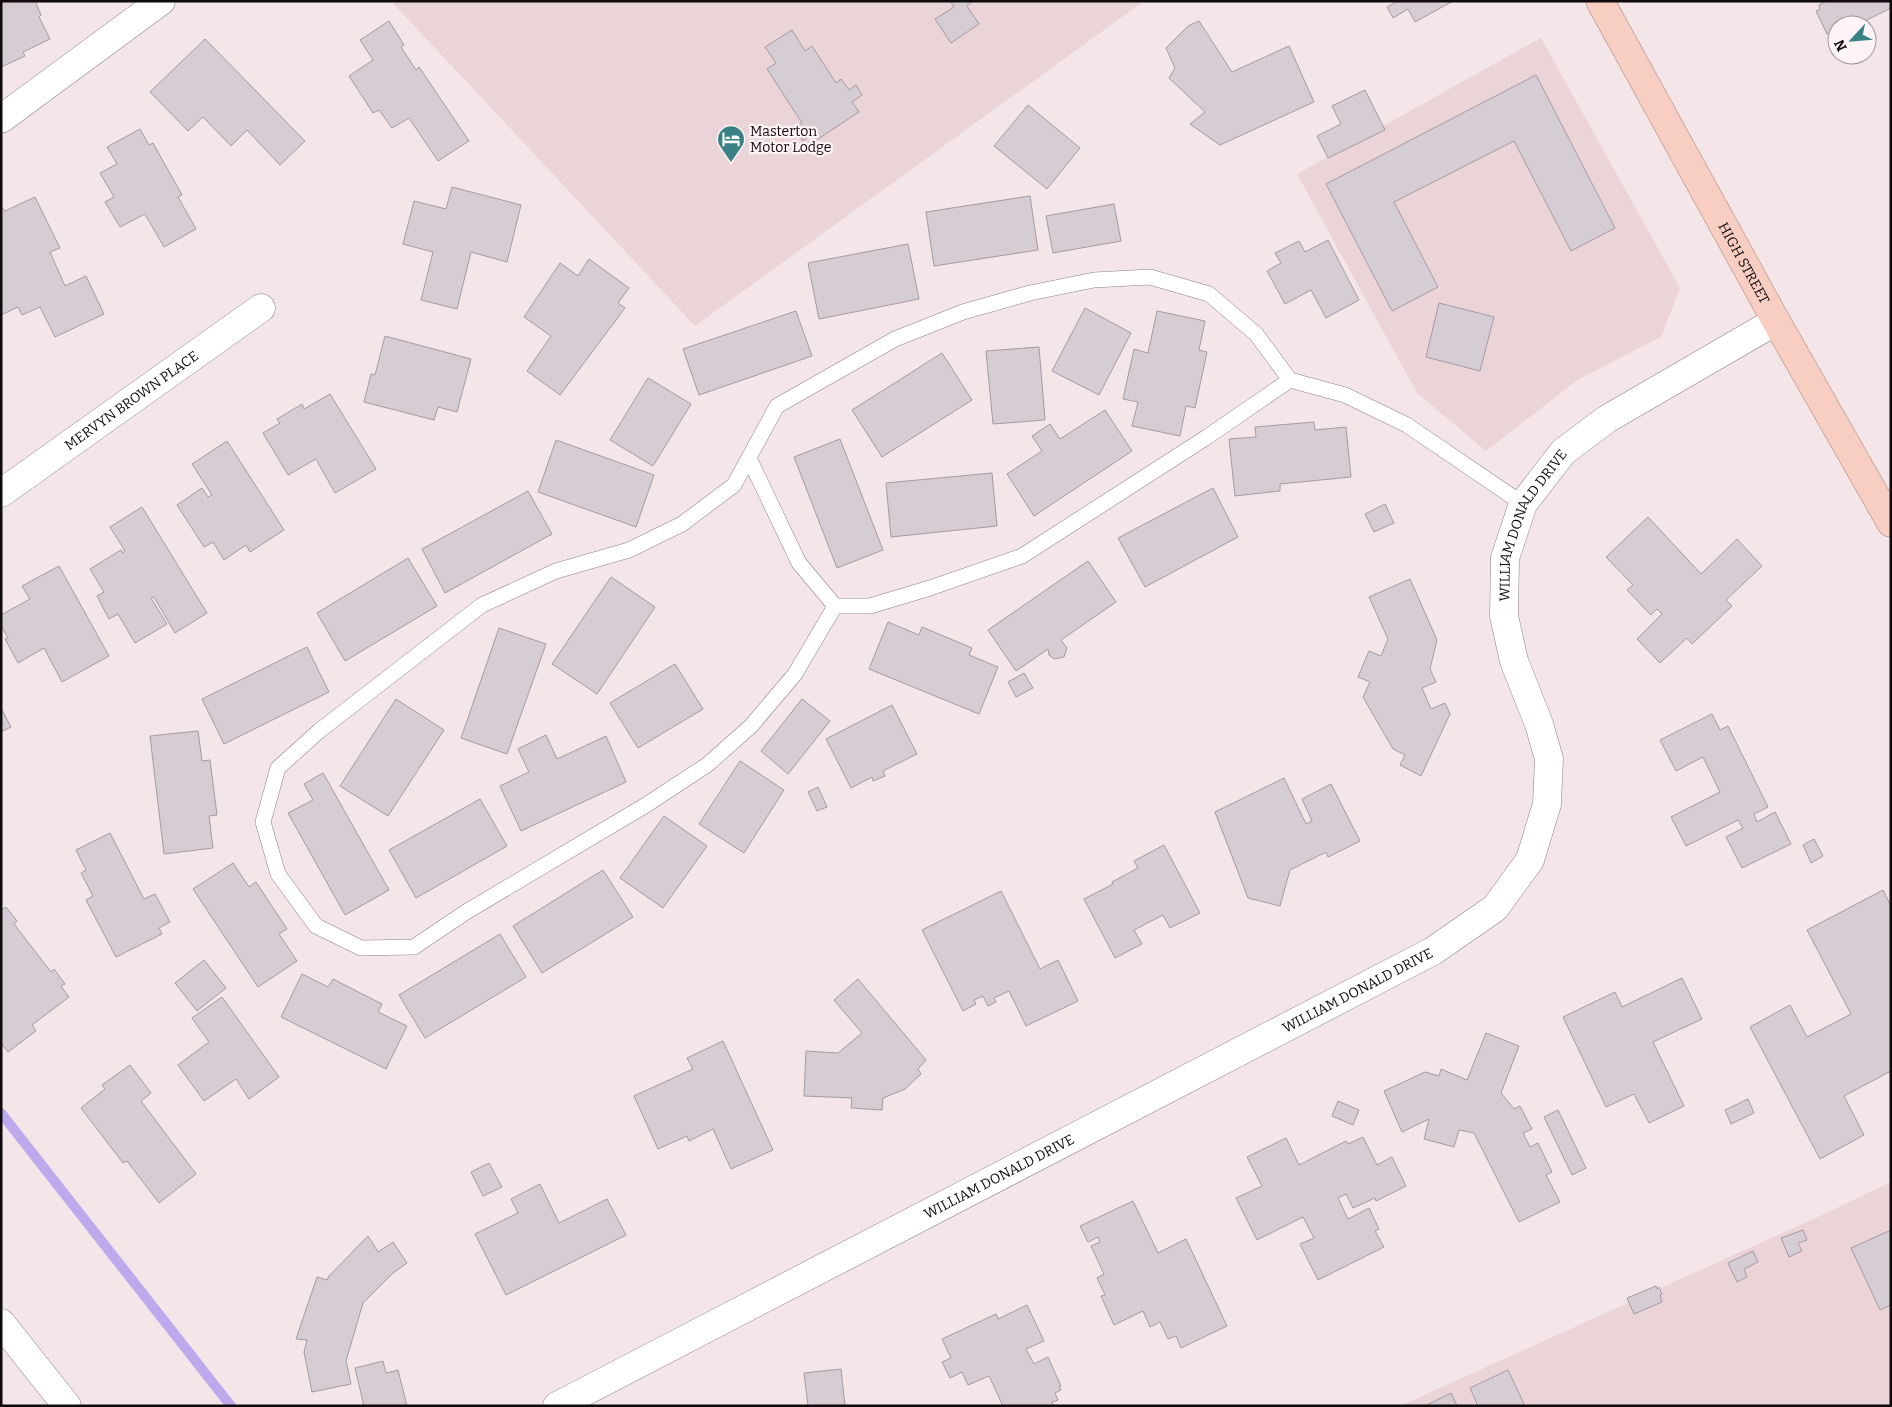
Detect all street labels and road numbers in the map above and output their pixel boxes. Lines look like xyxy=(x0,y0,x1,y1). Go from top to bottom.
street label: HIGH STREET xyxy=(1715,219,1773,307)
street label: MERVYN BROWN PLACE xyxy=(61,347,202,454)
street label: WILLIAM DONALD DRIVE xyxy=(1496,446,1570,601)
street label: WILLIAM DONALD DRIVE xyxy=(1279,944,1435,1036)
street label: WILLIAM DONALD DRIVE xyxy=(921,1130,1077,1222)

